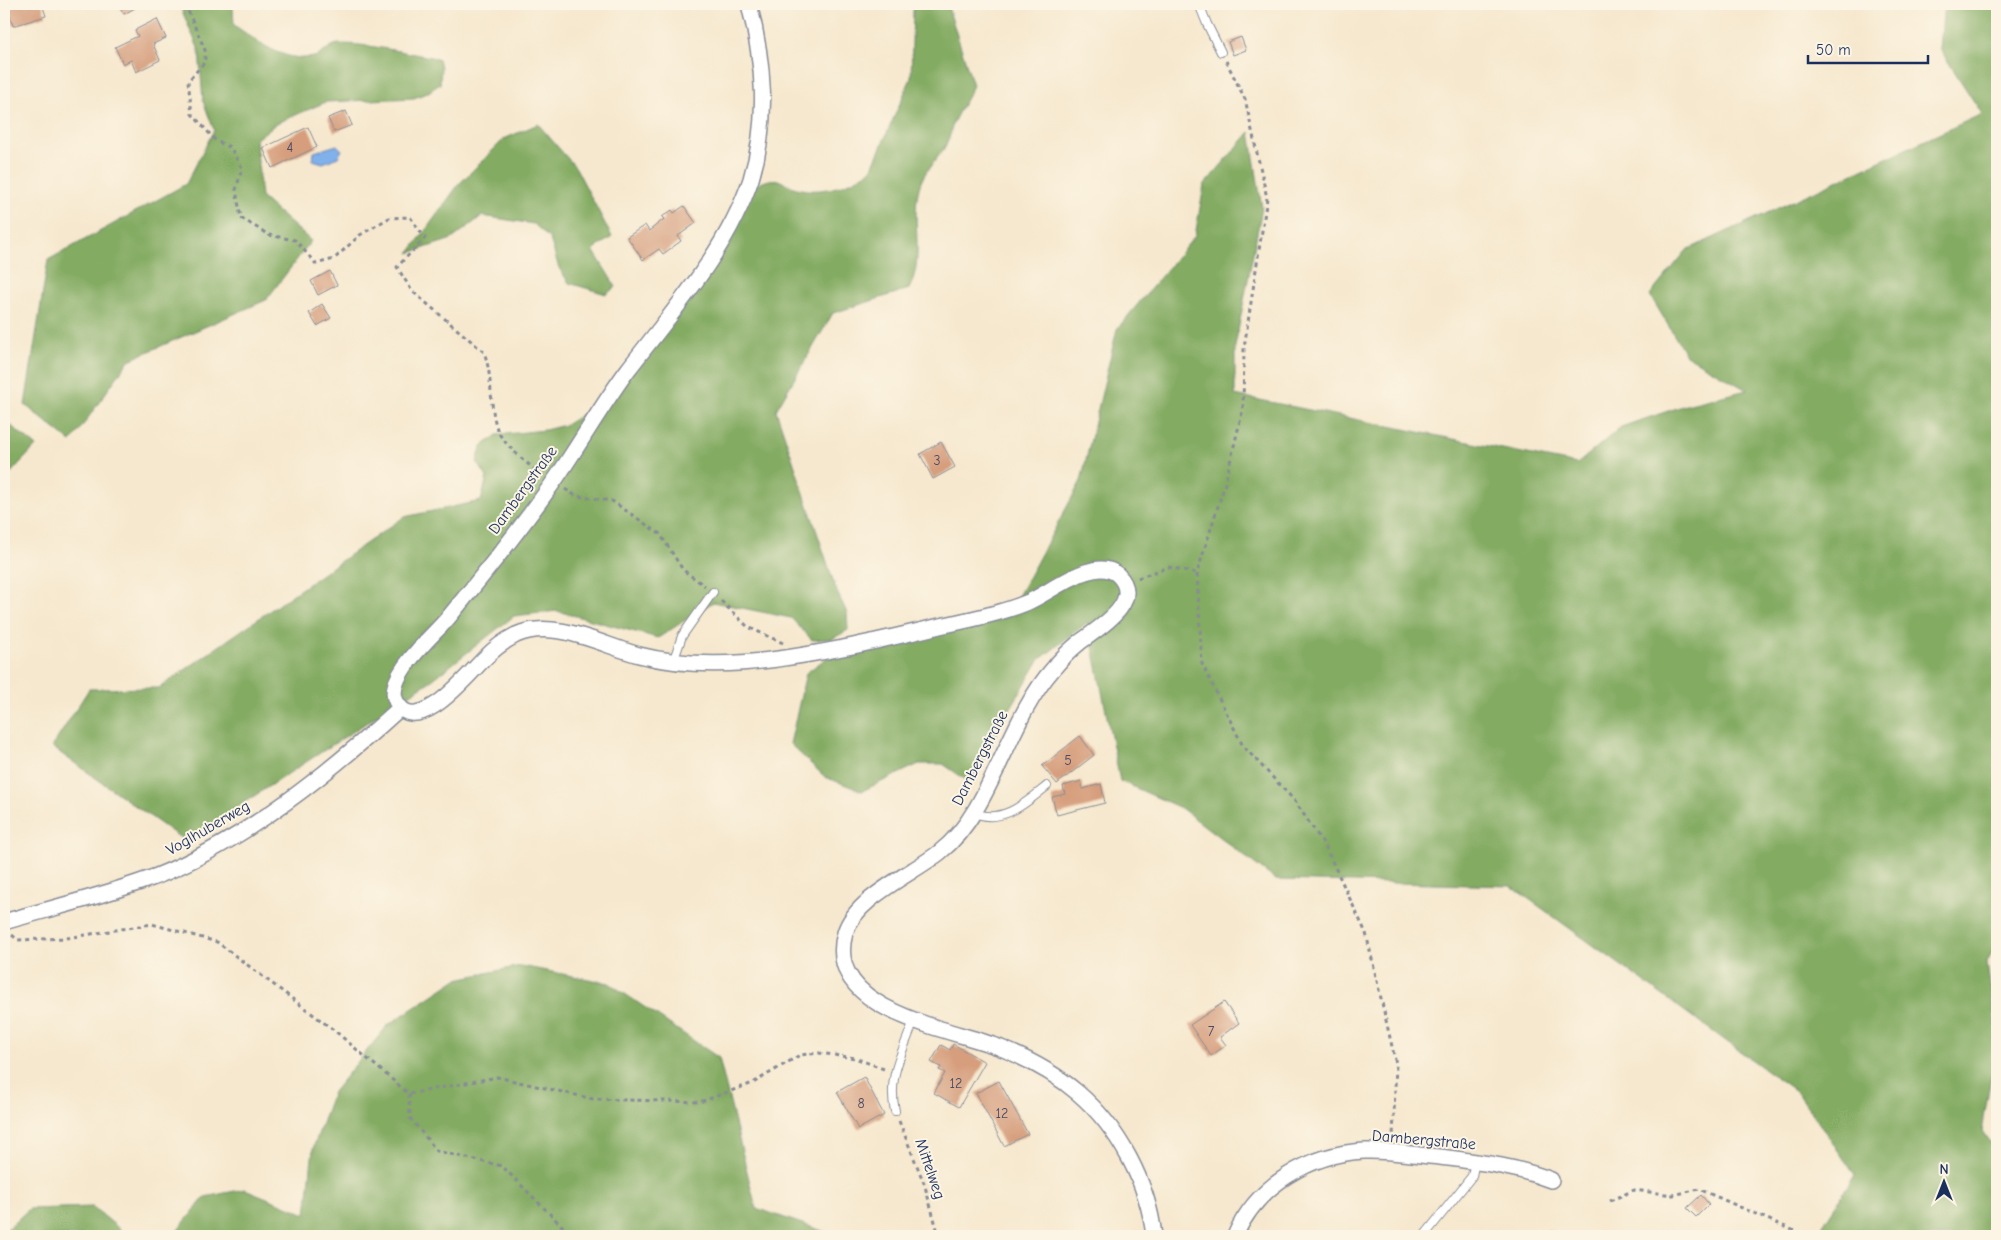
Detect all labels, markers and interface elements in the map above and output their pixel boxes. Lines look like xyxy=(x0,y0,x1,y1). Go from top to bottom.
scale bar xyxy=(1808,32,1928,64)
text: 50 m xyxy=(1816,41,1851,59)
house number: 4 xyxy=(287,139,294,156)
street label: Dambergstraße xyxy=(485,442,561,538)
house number: 3 xyxy=(933,452,941,469)
street label: Dambergstraße xyxy=(948,707,1012,809)
house number: 5 xyxy=(1064,752,1072,769)
street label: Voglhuberweg xyxy=(163,797,253,859)
house number: 7 xyxy=(1208,1023,1215,1040)
house number: 12 xyxy=(950,1075,962,1092)
house number: 8 xyxy=(857,1095,865,1112)
house number: 12 xyxy=(996,1105,1008,1122)
street label: Dambergstraße xyxy=(1371,1126,1477,1154)
street label: Mittelweg xyxy=(911,1136,949,1202)
north arrow xyxy=(1918,1158,1968,1208)
text: N xyxy=(1939,1161,1949,1178)

